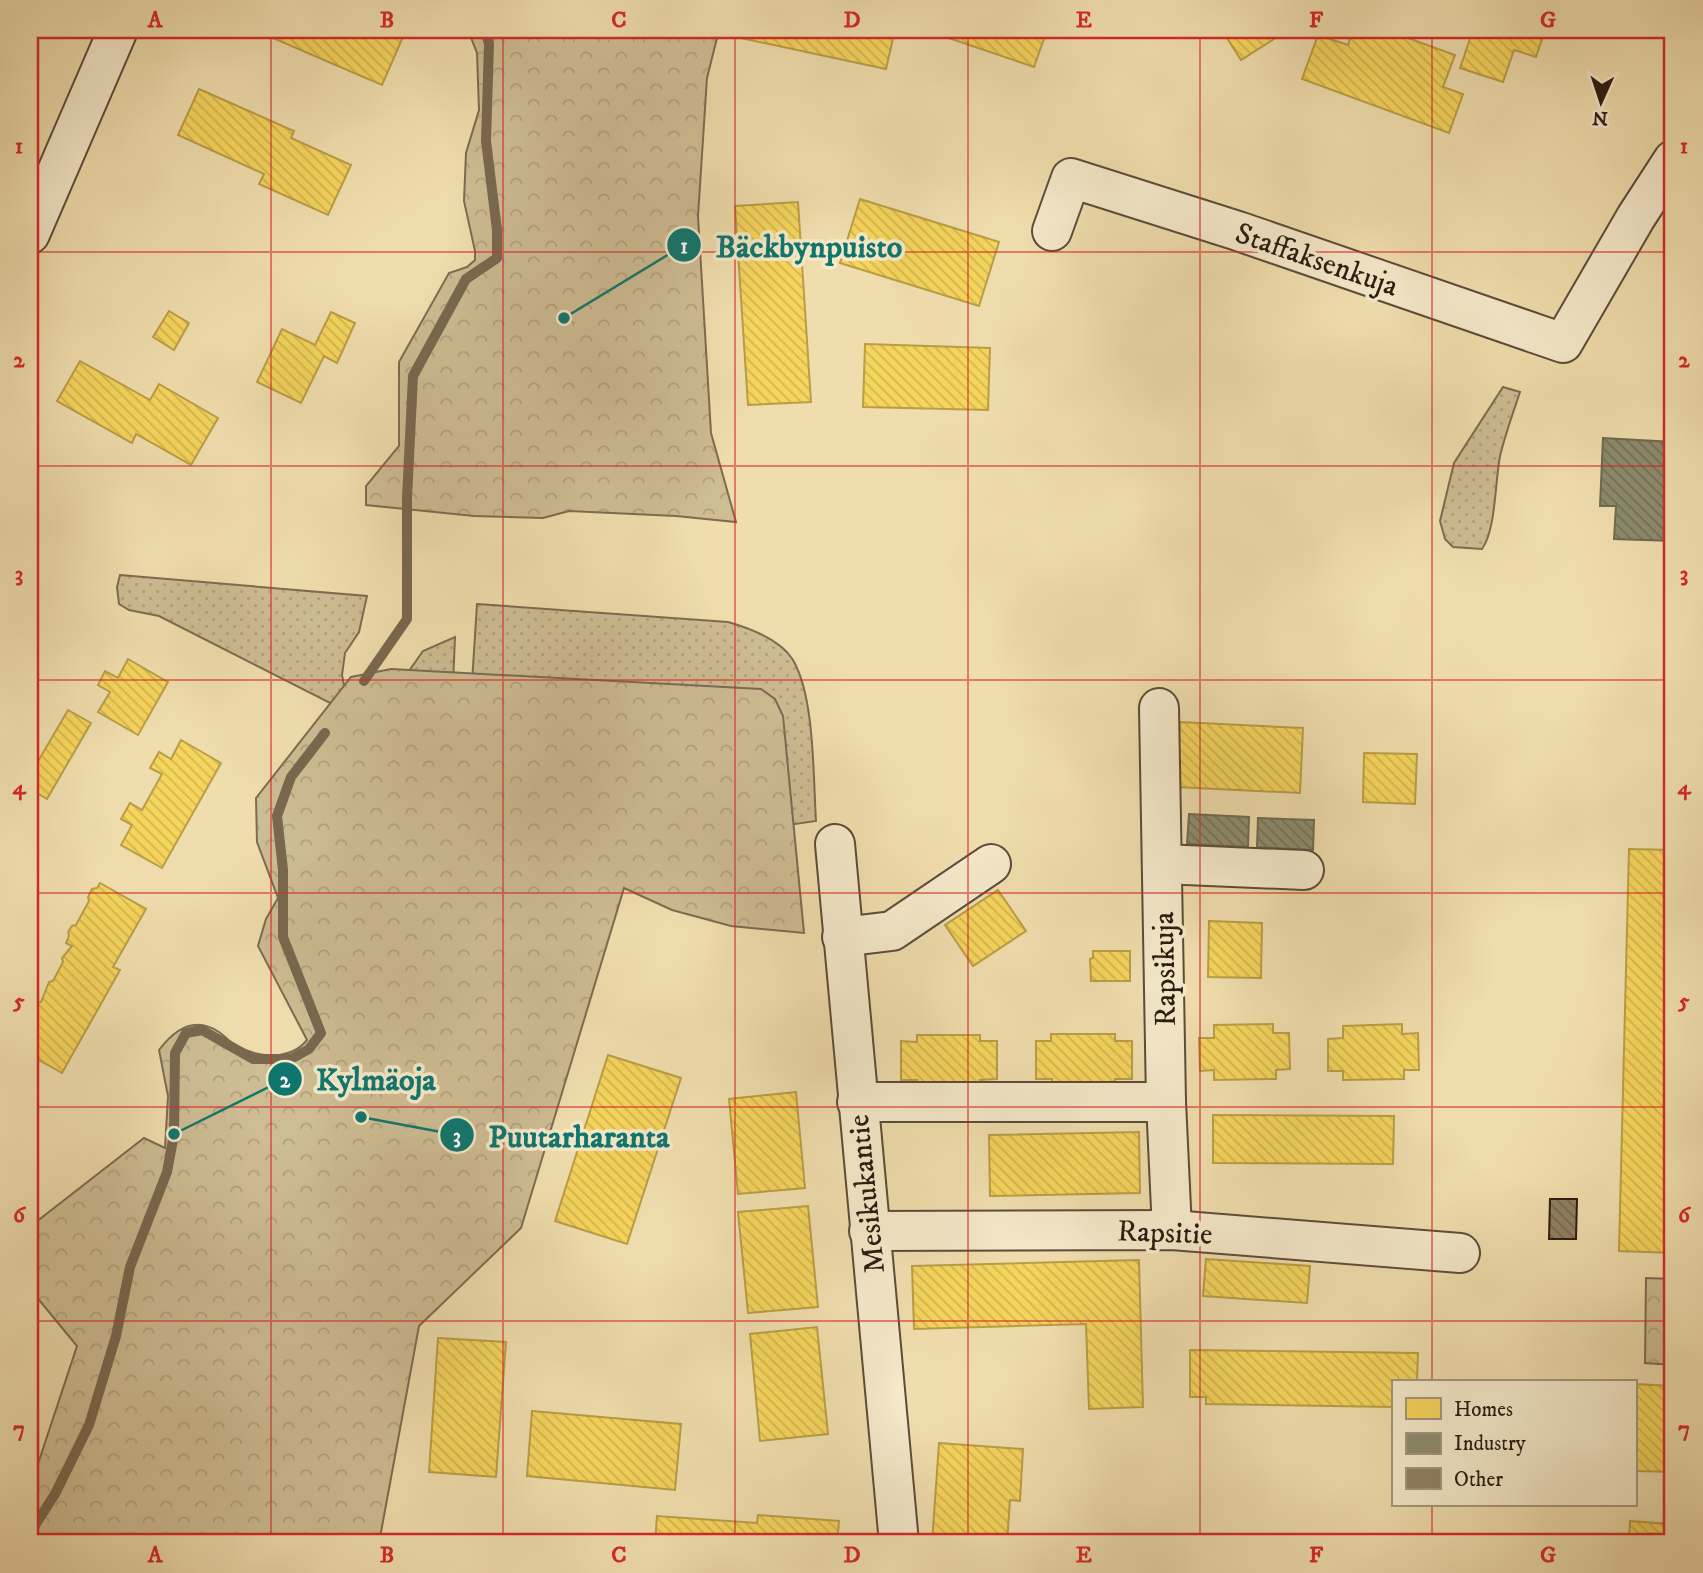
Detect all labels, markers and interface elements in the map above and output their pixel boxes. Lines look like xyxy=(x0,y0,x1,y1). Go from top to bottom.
text: A xyxy=(147,6,164,35)
text: B xyxy=(380,6,394,35)
text: C xyxy=(611,6,627,35)
text: D xyxy=(843,6,861,35)
text: E xyxy=(1076,6,1092,35)
text: F xyxy=(1309,6,1324,35)
text: G xyxy=(1540,6,1556,35)
north arrow xyxy=(1566,66,1636,136)
text: N xyxy=(1591,106,1609,129)
text: 1 xyxy=(15,132,23,161)
text: 1 xyxy=(1680,132,1688,161)
street label: Staffaksenkuja xyxy=(1230,215,1403,306)
callout: Bäckbynpuisto xyxy=(667,219,916,272)
text: Bäckbynpuisto xyxy=(716,228,902,268)
text: 1 xyxy=(680,234,688,260)
text: 2 xyxy=(13,346,25,375)
text: 2 xyxy=(1678,346,1690,375)
text: 3 xyxy=(15,560,23,589)
text: 3 xyxy=(1680,560,1688,589)
text: 4 xyxy=(12,773,27,802)
text: 4 xyxy=(1677,773,1692,802)
street label: Rapsikuja xyxy=(1146,911,1185,1027)
text: 5 xyxy=(12,987,25,1016)
text: 5 xyxy=(1677,987,1690,1016)
callout: Kylmäoja xyxy=(268,1053,450,1106)
text: Kylmäoja xyxy=(316,1061,436,1101)
text: 2 xyxy=(280,1068,291,1094)
callout: Puutarharanta xyxy=(439,1109,684,1162)
street label: Mesikukantie xyxy=(841,1113,894,1275)
text: Puutarharanta xyxy=(488,1118,670,1158)
text: 3 xyxy=(453,1124,461,1150)
text: 6 xyxy=(13,1201,27,1230)
text: 6 xyxy=(1678,1201,1692,1230)
street label: Rapsitie xyxy=(1117,1213,1213,1254)
legend xyxy=(1392,1380,1636,1506)
text: Homes xyxy=(1454,1397,1513,1423)
text: 7 xyxy=(13,1415,25,1444)
text: 7 xyxy=(1678,1415,1690,1444)
text: Industry xyxy=(1454,1431,1527,1457)
text: Other xyxy=(1454,1467,1503,1493)
text: A xyxy=(147,1541,164,1570)
text: B xyxy=(380,1541,394,1570)
text: C xyxy=(611,1541,627,1570)
text: D xyxy=(843,1541,861,1570)
text: E xyxy=(1076,1541,1092,1570)
text: F xyxy=(1309,1541,1324,1570)
text: G xyxy=(1540,1541,1556,1570)

